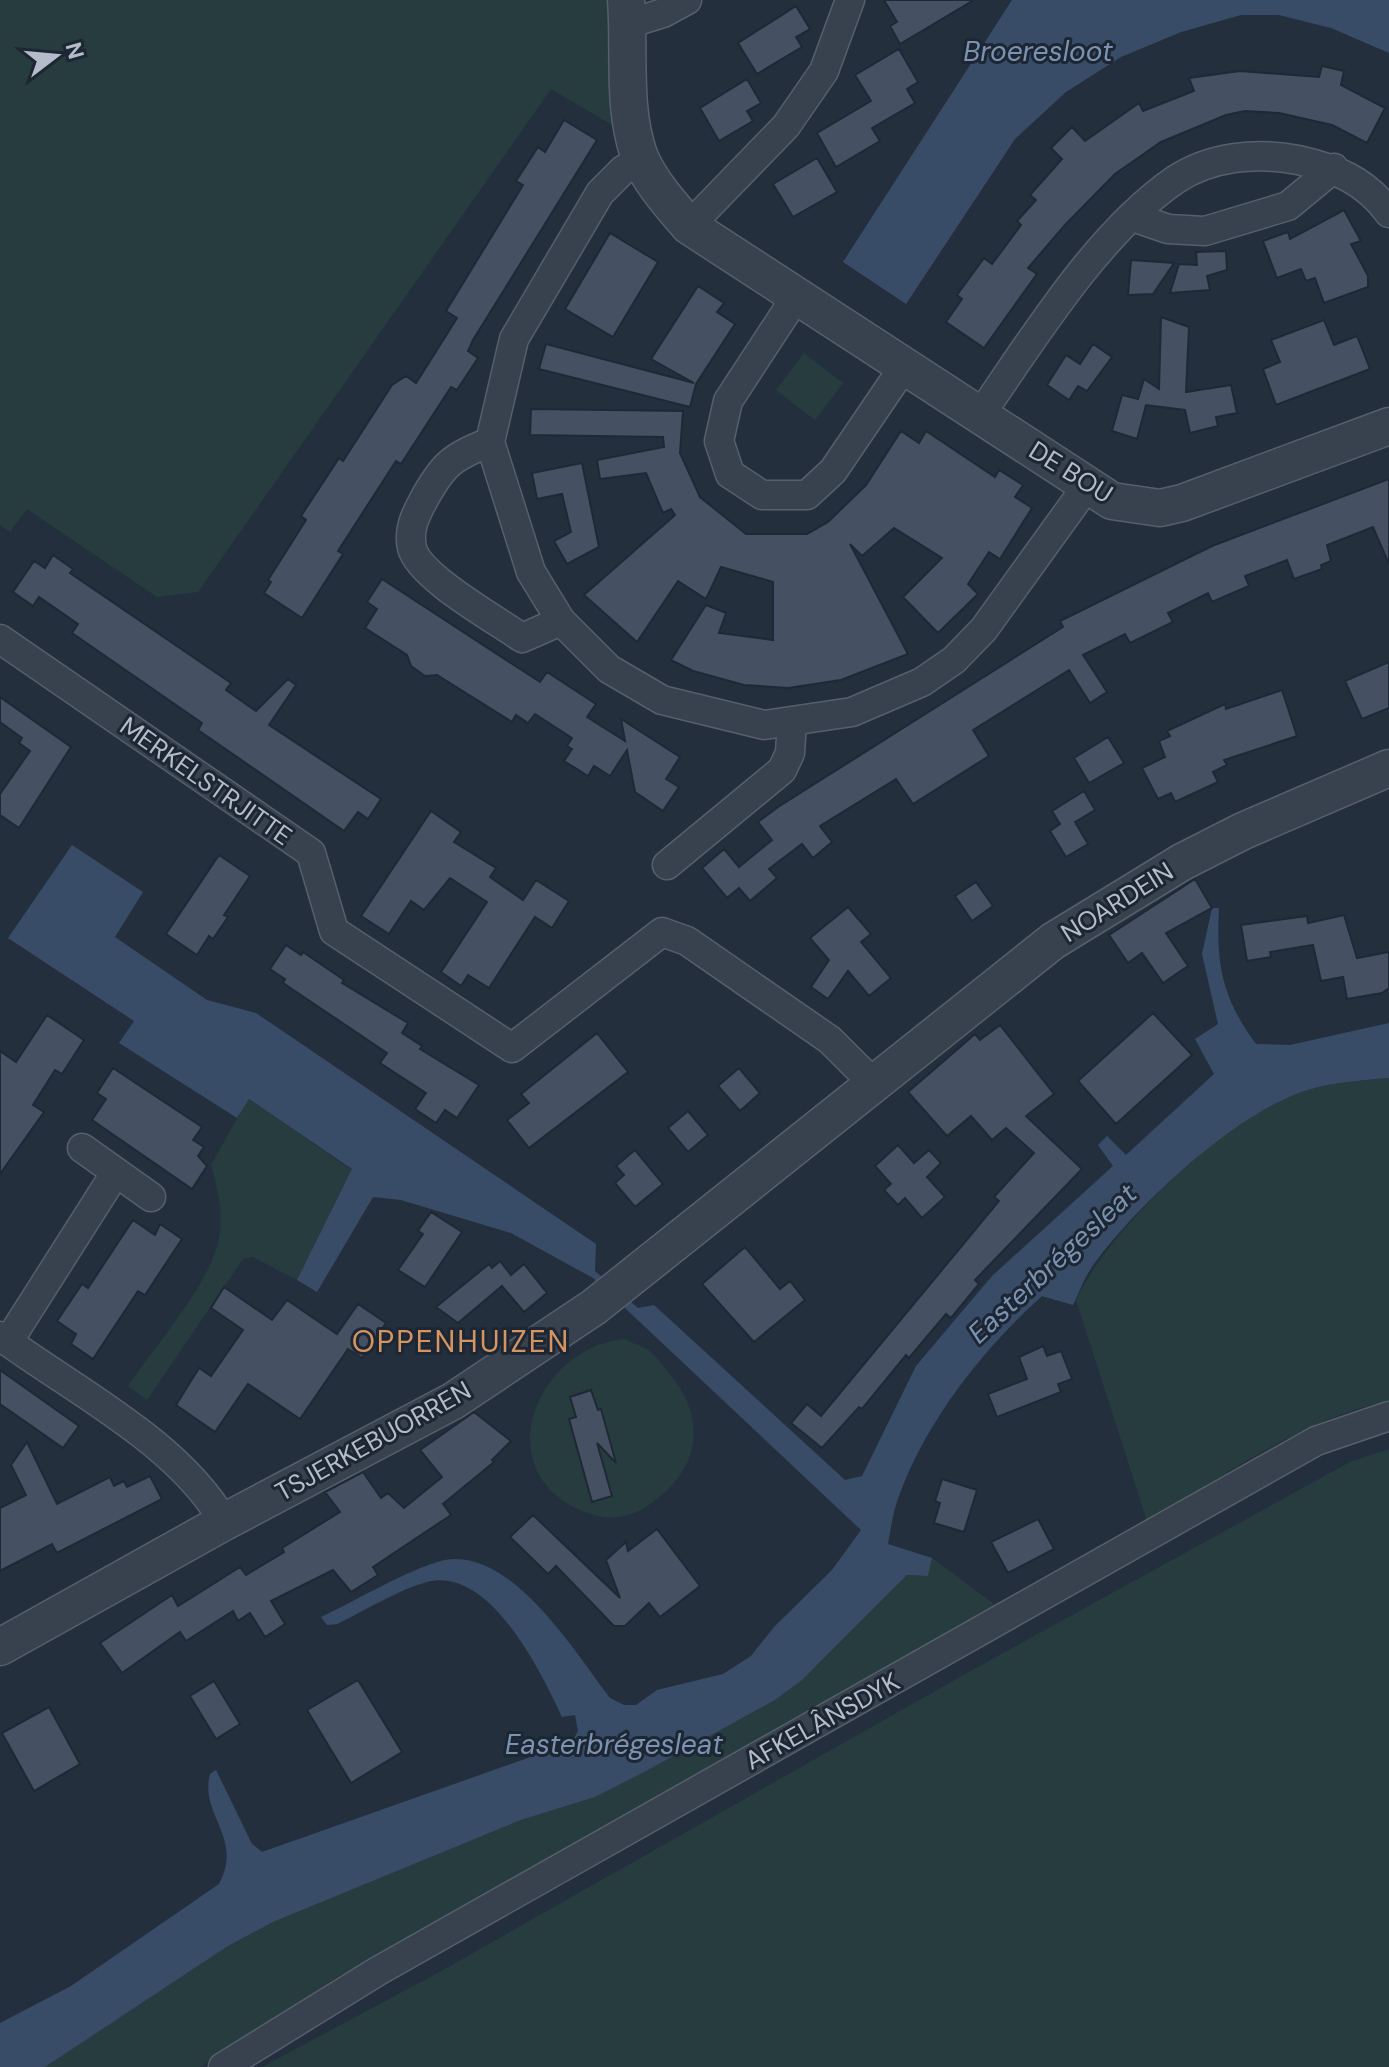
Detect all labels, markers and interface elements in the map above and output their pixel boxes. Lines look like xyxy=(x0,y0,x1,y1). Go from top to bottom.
north arrow xyxy=(16,16,96,96)
water label: Broeresloot xyxy=(963,33,1113,70)
text: N xyxy=(59,39,91,62)
street label: DE BOU xyxy=(1023,433,1119,511)
street label: MERKELSTRJITTE xyxy=(113,709,299,853)
street label: NOARDEIN xyxy=(1055,854,1179,950)
water label: Easterbrégesleat xyxy=(960,1175,1145,1351)
district label: OPPENHUIZEN xyxy=(352,1322,570,1361)
street label: TSJERKEBUORREN xyxy=(269,1373,477,1509)
street label: AFKELÂNSDYK xyxy=(739,1664,905,1778)
water label: Easterbrégesleat xyxy=(505,1726,723,1763)

